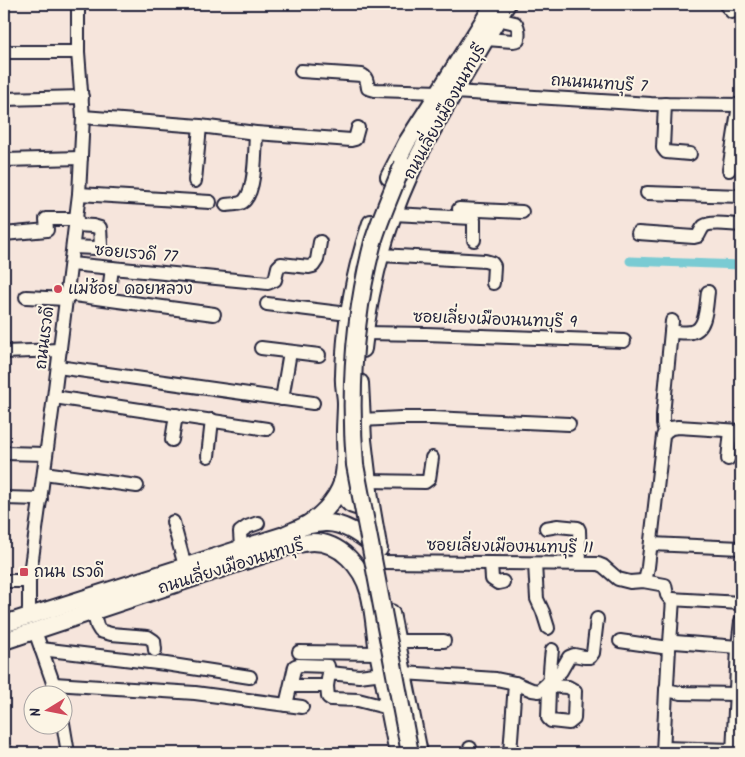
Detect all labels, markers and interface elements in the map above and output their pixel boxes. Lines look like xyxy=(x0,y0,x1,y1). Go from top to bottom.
street label: ถนนเลี่ยงเมืองนนทบุรี xyxy=(394,37,493,184)
street label: ถนนนนทบุรี 7 xyxy=(550,68,649,100)
street label: ซอยเรวดี 77 xyxy=(93,238,179,270)
place label: แม่ช้อย ดอยหลวง xyxy=(68,277,193,302)
marker: แม่ช้อย ดอยหลวง xyxy=(52,283,64,295)
street label: ซอยเลี่ยงเมืองนนทบุรี 9 xyxy=(412,301,578,335)
street label: ถนนเรวดี xyxy=(29,305,61,371)
street label: ถนนเลี่ยงเมืองนนทบุรี xyxy=(154,529,308,601)
street label: ซอยเลี่ยงเมืองนนทบุรี 11 xyxy=(426,529,594,561)
place label: ถนน เรวดี xyxy=(34,560,104,585)
marker: ถนน เรวดี xyxy=(18,566,30,578)
north arrow xyxy=(22,684,72,734)
text: N xyxy=(25,706,48,718)

